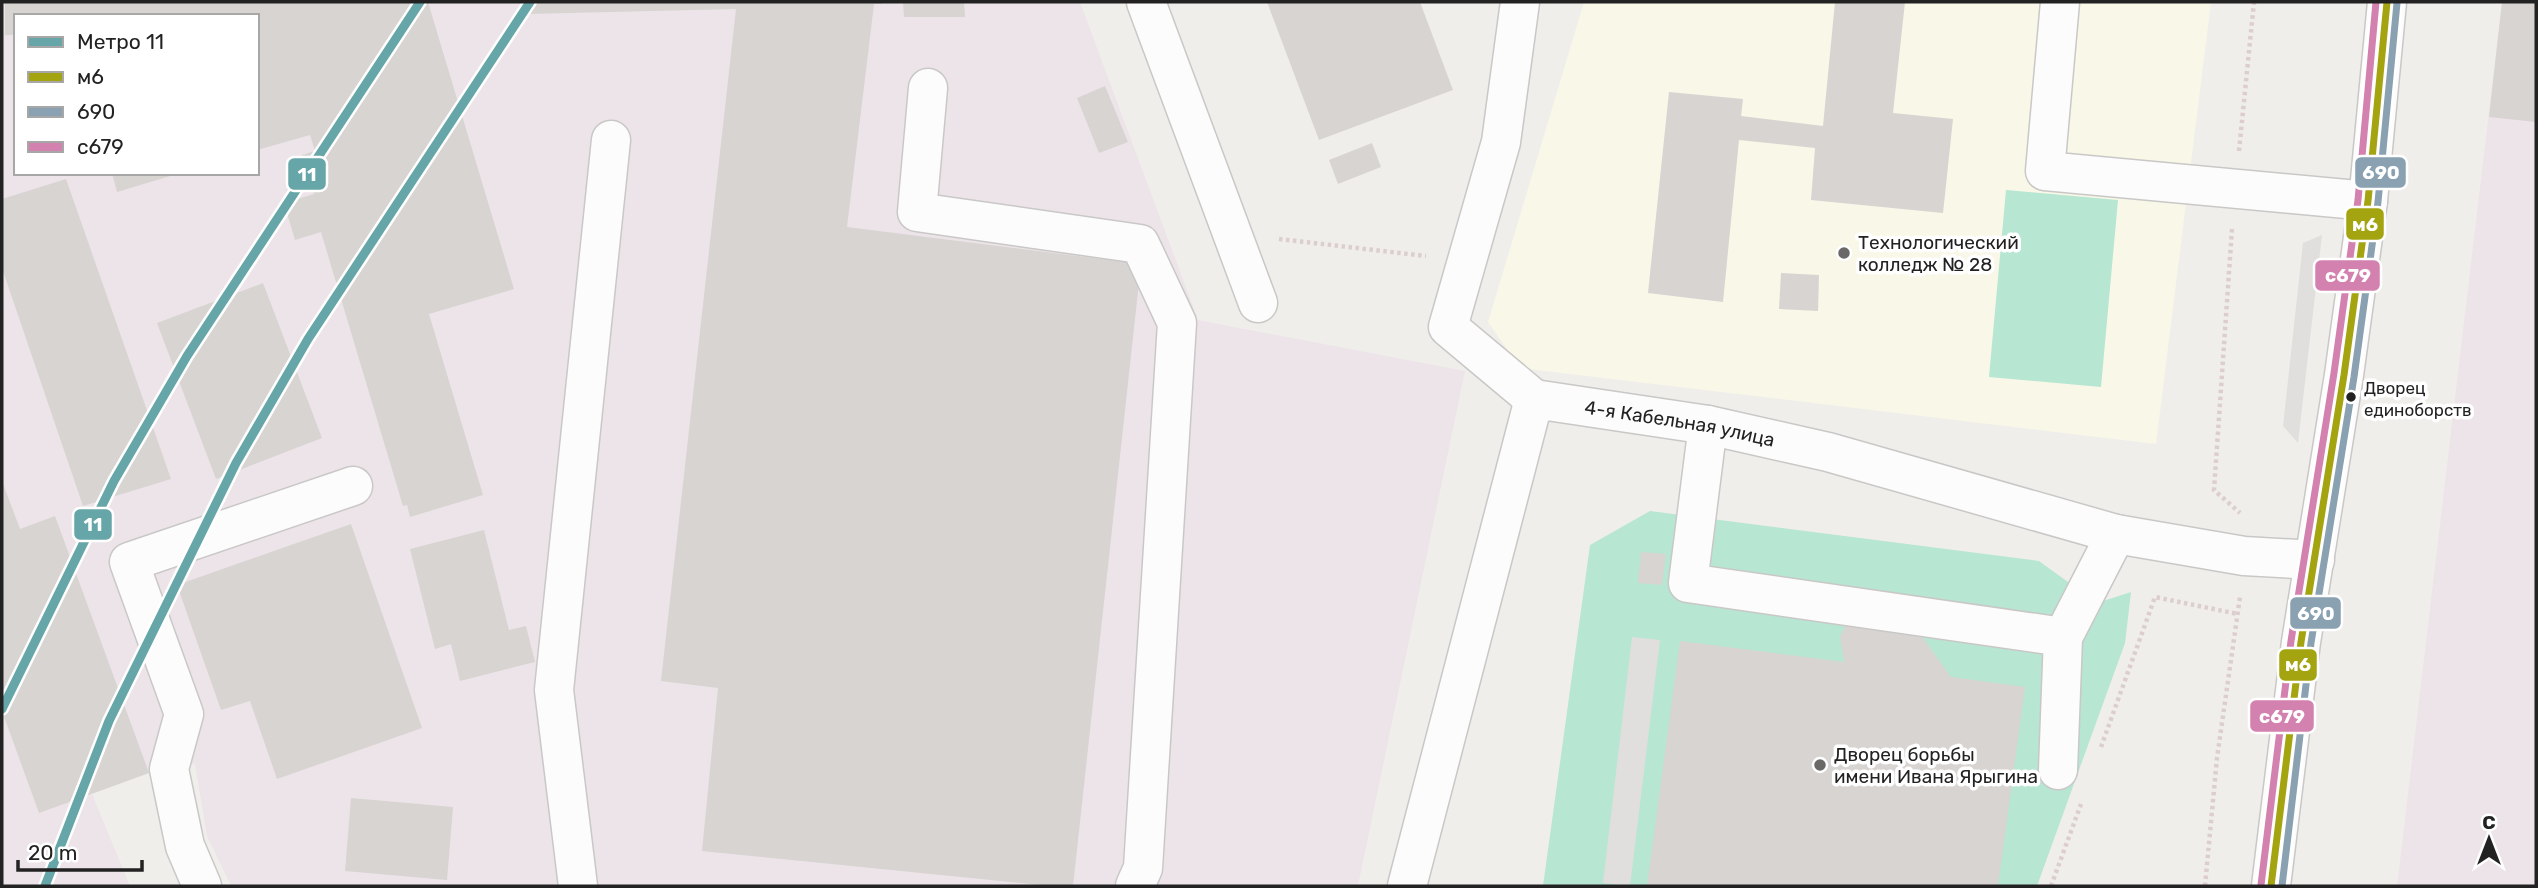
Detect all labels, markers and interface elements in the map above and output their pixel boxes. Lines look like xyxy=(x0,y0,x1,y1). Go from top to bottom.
legend xyxy=(14,14,259,175)
text: Метро 11 xyxy=(77,29,164,54)
text: м6 xyxy=(77,64,104,89)
text: 690 xyxy=(77,99,115,124)
text: с679 xyxy=(77,134,124,159)
line badge: 690 xyxy=(2354,156,2407,189)
line badge: 11 xyxy=(287,157,327,191)
text: 690 xyxy=(2362,161,2400,184)
text: 11 xyxy=(298,163,316,186)
line badge: м6 xyxy=(2345,207,2385,241)
text: м6 xyxy=(2352,213,2378,236)
place label: Технологический колледж № 28 xyxy=(1858,231,2019,276)
marker: Технологический колледж № 28 xyxy=(1836,245,1852,261)
line badge: с679 xyxy=(2314,259,2381,292)
text: с679 xyxy=(2325,264,2371,287)
place label: Дворец единоборств xyxy=(2364,378,2472,420)
marker: Дворец единоборств xyxy=(2344,390,2358,404)
street label: 4-я Кабельная улица xyxy=(1583,396,1777,452)
line badge: 11 xyxy=(73,508,113,541)
text: 11 xyxy=(84,513,102,536)
line badge: 690 xyxy=(2289,596,2342,630)
text: 690 xyxy=(2297,602,2335,625)
line badge: м6 xyxy=(2278,648,2318,682)
text: м6 xyxy=(2285,653,2311,676)
line badge: с679 xyxy=(2249,699,2315,733)
text: с679 xyxy=(2259,705,2305,728)
place label: Дворец борьбы имени Ивана Ярыгина xyxy=(1834,743,2038,788)
marker: Дворец борьбы имени Ивана Ярыгина xyxy=(1812,757,1828,773)
north arrow xyxy=(2454,804,2524,874)
text: С xyxy=(2482,811,2496,834)
scale bar xyxy=(18,828,142,872)
text: 20 m xyxy=(28,840,77,865)

